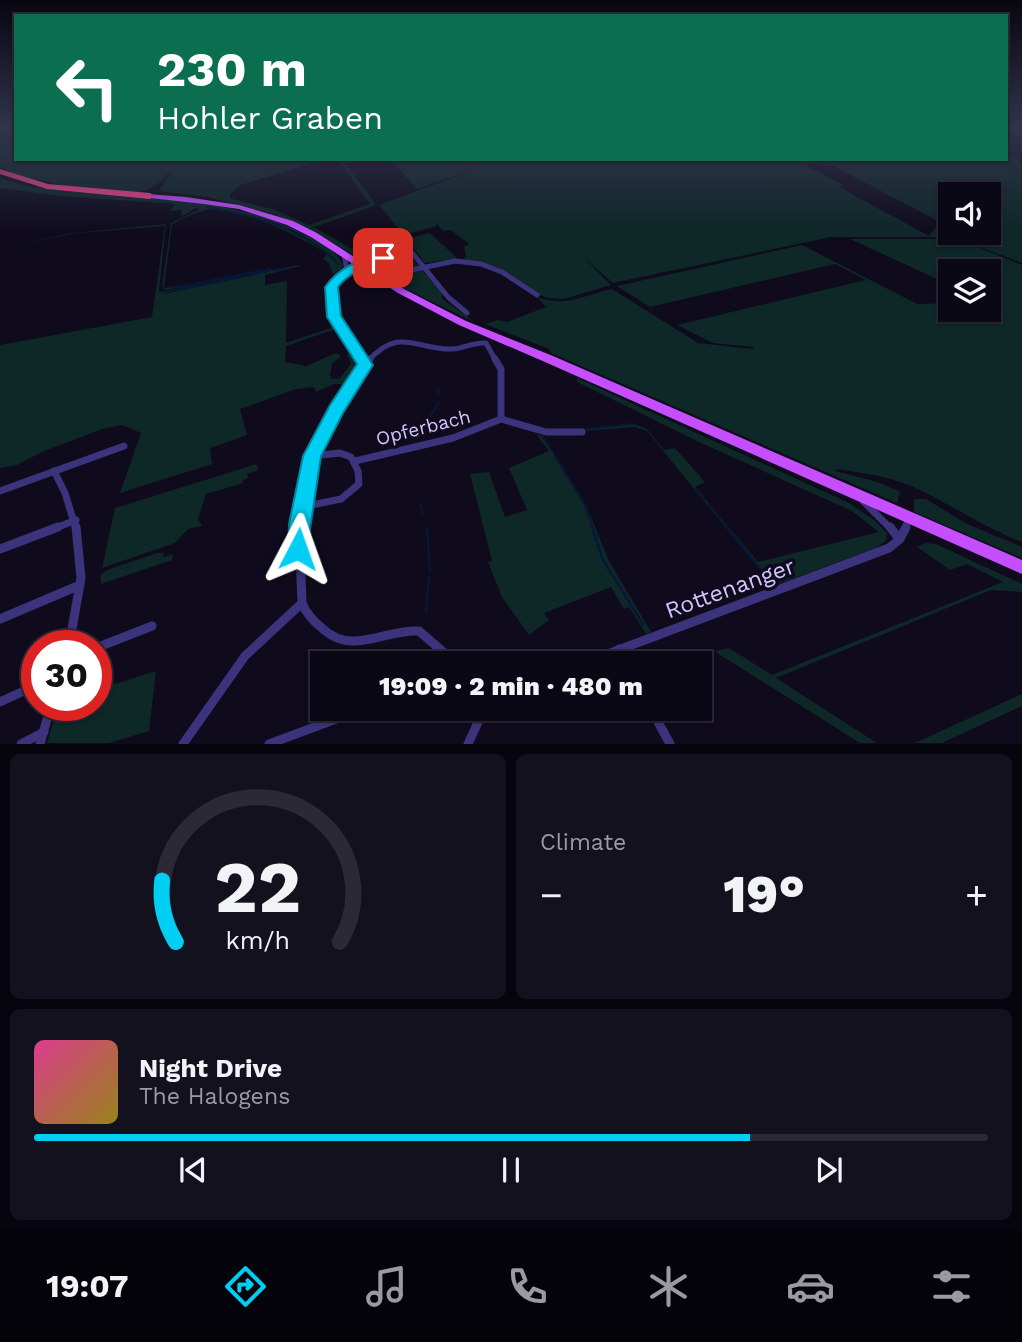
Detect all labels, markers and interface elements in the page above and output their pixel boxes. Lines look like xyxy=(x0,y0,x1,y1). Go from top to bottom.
text: 230 m xyxy=(157,40,307,98)
icon: left xyxy=(42,42,133,133)
text: Hohler Graben xyxy=(157,99,383,137)
map controls xyxy=(938,182,1001,322)
button: sound xyxy=(938,182,1001,245)
pin xyxy=(353,228,413,288)
icon: arrive xyxy=(364,239,402,277)
button: layers xyxy=(938,259,1001,322)
street label: Opferbach xyxy=(373,405,473,450)
position arrow xyxy=(261,512,335,586)
street label: Rottenanger xyxy=(662,553,799,624)
speed limit sign: 30 xyxy=(21,630,112,721)
text: 19:09 · 2 min · 480 m xyxy=(379,671,643,701)
text: Climate xyxy=(540,829,626,856)
text: 22 xyxy=(215,845,301,931)
text: 19° xyxy=(723,864,805,925)
text: − xyxy=(540,873,563,917)
text: + xyxy=(965,873,988,917)
text: km/h xyxy=(226,926,290,955)
text: Night Drive xyxy=(139,1053,282,1083)
text: The Halogens xyxy=(139,1083,290,1110)
icon: previous xyxy=(174,1151,212,1189)
icon: pause xyxy=(492,1151,530,1189)
icon: next xyxy=(810,1151,848,1189)
icon: directions xyxy=(221,1262,270,1311)
icon: music xyxy=(362,1262,411,1311)
icon: phone xyxy=(503,1262,552,1311)
icon: climate xyxy=(644,1262,693,1311)
icon: car xyxy=(786,1262,835,1311)
icon: filters xyxy=(927,1262,976,1311)
text: 19:07 xyxy=(46,1267,129,1305)

